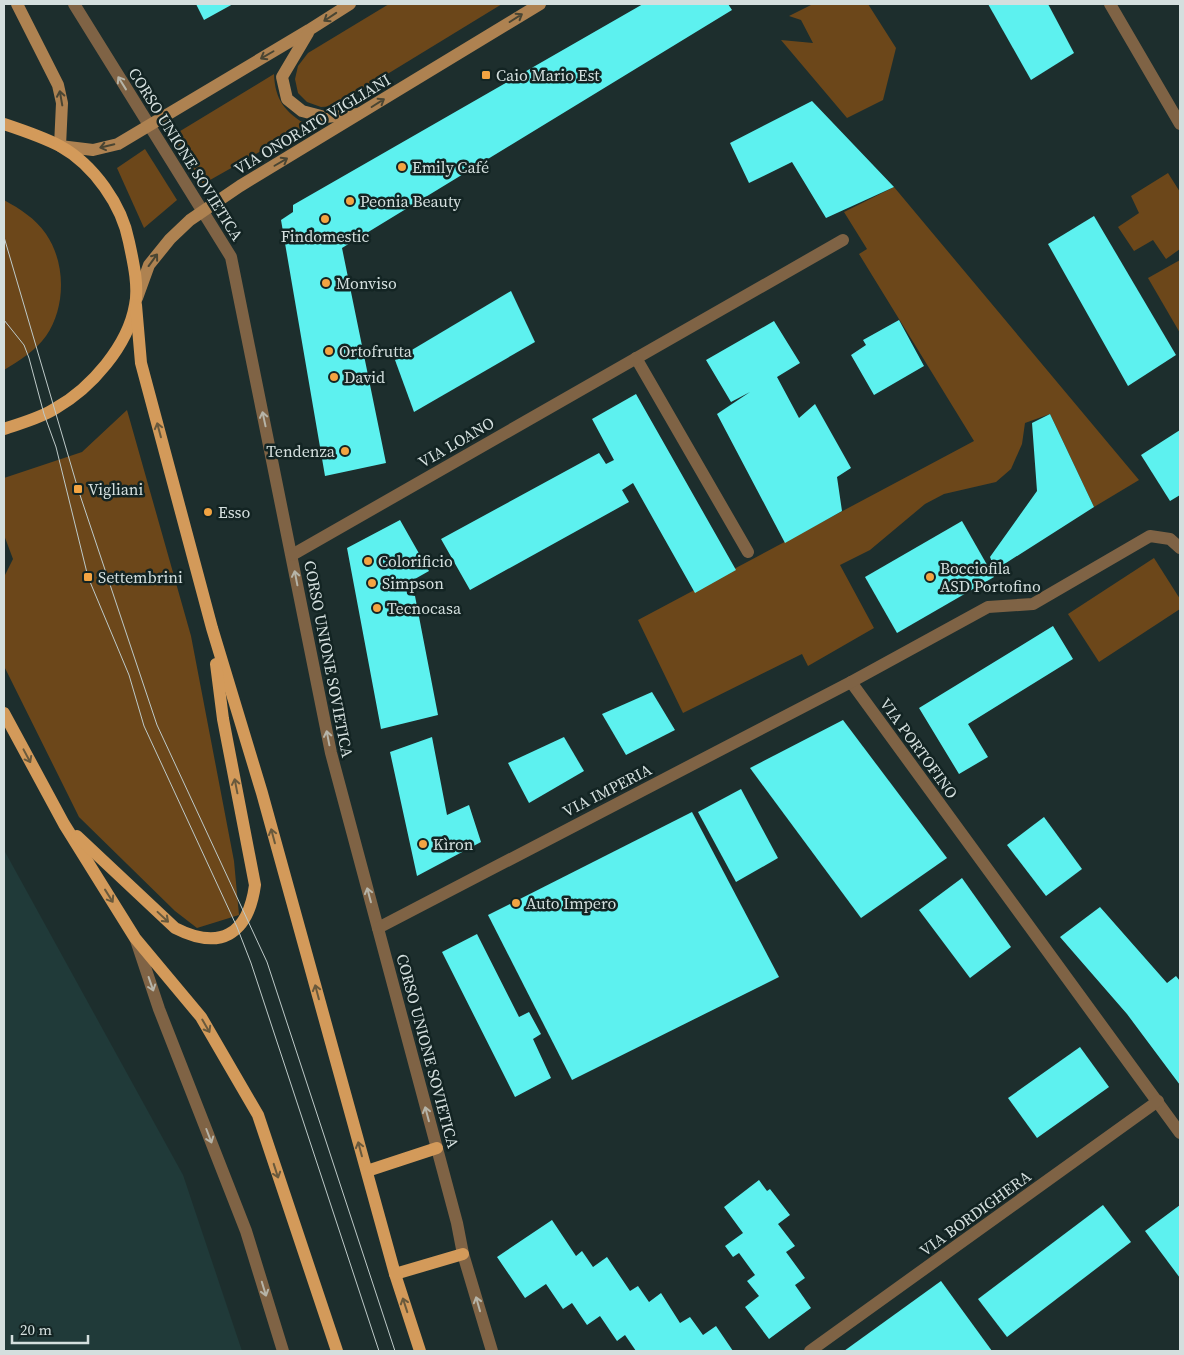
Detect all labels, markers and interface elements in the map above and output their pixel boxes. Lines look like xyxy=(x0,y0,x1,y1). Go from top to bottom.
one-way arrow xyxy=(323,12,337,22)
one-way arrow xyxy=(509,13,523,23)
one-way arrow xyxy=(261,50,275,60)
street label: CORSO UNIONE SOVIETICA xyxy=(124,63,249,245)
place label: Caio Mario Est xyxy=(496,64,600,86)
street label: VIA ONORATO VIGLIANI xyxy=(230,68,394,180)
marker: Caio Mario Est xyxy=(480,69,492,81)
one-way arrow xyxy=(117,76,127,90)
one-way arrow xyxy=(55,90,65,106)
one-way arrow xyxy=(370,98,384,108)
one-way arrow xyxy=(99,142,115,151)
place label: Emily Café xyxy=(412,156,489,178)
one-way arrow xyxy=(273,157,288,166)
marker: Emily Café xyxy=(396,161,408,173)
place label: Peonia Beauty xyxy=(360,190,462,212)
marker: Peonia Beauty xyxy=(344,195,356,207)
marker: Findomestic xyxy=(319,213,331,225)
place label: Findomestic xyxy=(281,225,370,247)
one-way arrow xyxy=(148,253,158,267)
place label: Monviso xyxy=(336,272,397,294)
marker: Monviso xyxy=(320,277,332,289)
place label: Ortofrutta xyxy=(339,340,413,362)
marker: Ortofrutta xyxy=(323,345,335,357)
place label: David xyxy=(344,366,385,388)
marker: David xyxy=(328,371,340,383)
one-way arrow xyxy=(259,411,268,427)
street label: VIA LOANO xyxy=(414,411,498,473)
one-way arrow xyxy=(154,422,163,438)
place label: Tendenza xyxy=(266,440,336,462)
marker: Tendenza xyxy=(339,445,351,457)
place label: Vigliani xyxy=(88,478,143,500)
marker: Vigliani xyxy=(72,483,84,495)
place label: Esso xyxy=(218,501,251,523)
marker: Esso xyxy=(202,506,214,518)
place label: Colorificio xyxy=(378,550,453,572)
marker: Colorificio xyxy=(362,555,374,567)
place label: Bocciofila ASD Portofino xyxy=(940,557,1041,597)
street label: CORSO UNIONE SOVIETICA xyxy=(299,559,359,760)
place label: Settembrini xyxy=(98,566,183,588)
one-way arrow xyxy=(291,570,301,586)
marker: Settembrini xyxy=(82,571,94,583)
marker: Bocciofila ASD Portofino xyxy=(924,571,936,583)
place label: Simpson xyxy=(382,572,444,594)
marker: Simpson xyxy=(366,577,378,589)
place label: Tecnocasa xyxy=(387,597,462,619)
marker: Tecnocasa xyxy=(371,602,383,614)
street label: VIA PORTOFINO xyxy=(875,693,963,803)
one-way arrow xyxy=(322,730,332,746)
one-way arrow xyxy=(23,748,32,763)
street label: VIA IMPERIA xyxy=(559,758,656,822)
one-way arrow xyxy=(231,778,240,794)
one-way arrow xyxy=(268,828,278,844)
place label: Kìron xyxy=(433,833,474,855)
marker: Kìron xyxy=(417,838,429,850)
one-way arrow xyxy=(364,887,373,903)
one-way arrow xyxy=(104,889,114,903)
place label: Auto Impero xyxy=(526,892,617,914)
marker: Auto Impero xyxy=(510,897,522,909)
one-way arrow xyxy=(157,911,170,923)
street label: CORSO UNIONE SOVIETICA xyxy=(391,951,465,1151)
one-way arrow xyxy=(146,976,156,992)
one-way arrow xyxy=(312,985,321,1001)
one-way arrow xyxy=(202,1018,212,1032)
one-way arrow xyxy=(422,1106,432,1122)
one-way arrow xyxy=(205,1128,214,1143)
one-way arrow xyxy=(355,1141,365,1157)
one-way arrow xyxy=(272,1163,282,1179)
street label: VIA BORDIGHERA xyxy=(915,1165,1036,1261)
one-way arrow xyxy=(259,1280,269,1296)
one-way arrow xyxy=(473,1297,482,1313)
one-way arrow xyxy=(400,1298,409,1313)
scale bar xyxy=(12,1312,89,1344)
text: 20 m xyxy=(20,1319,52,1340)

